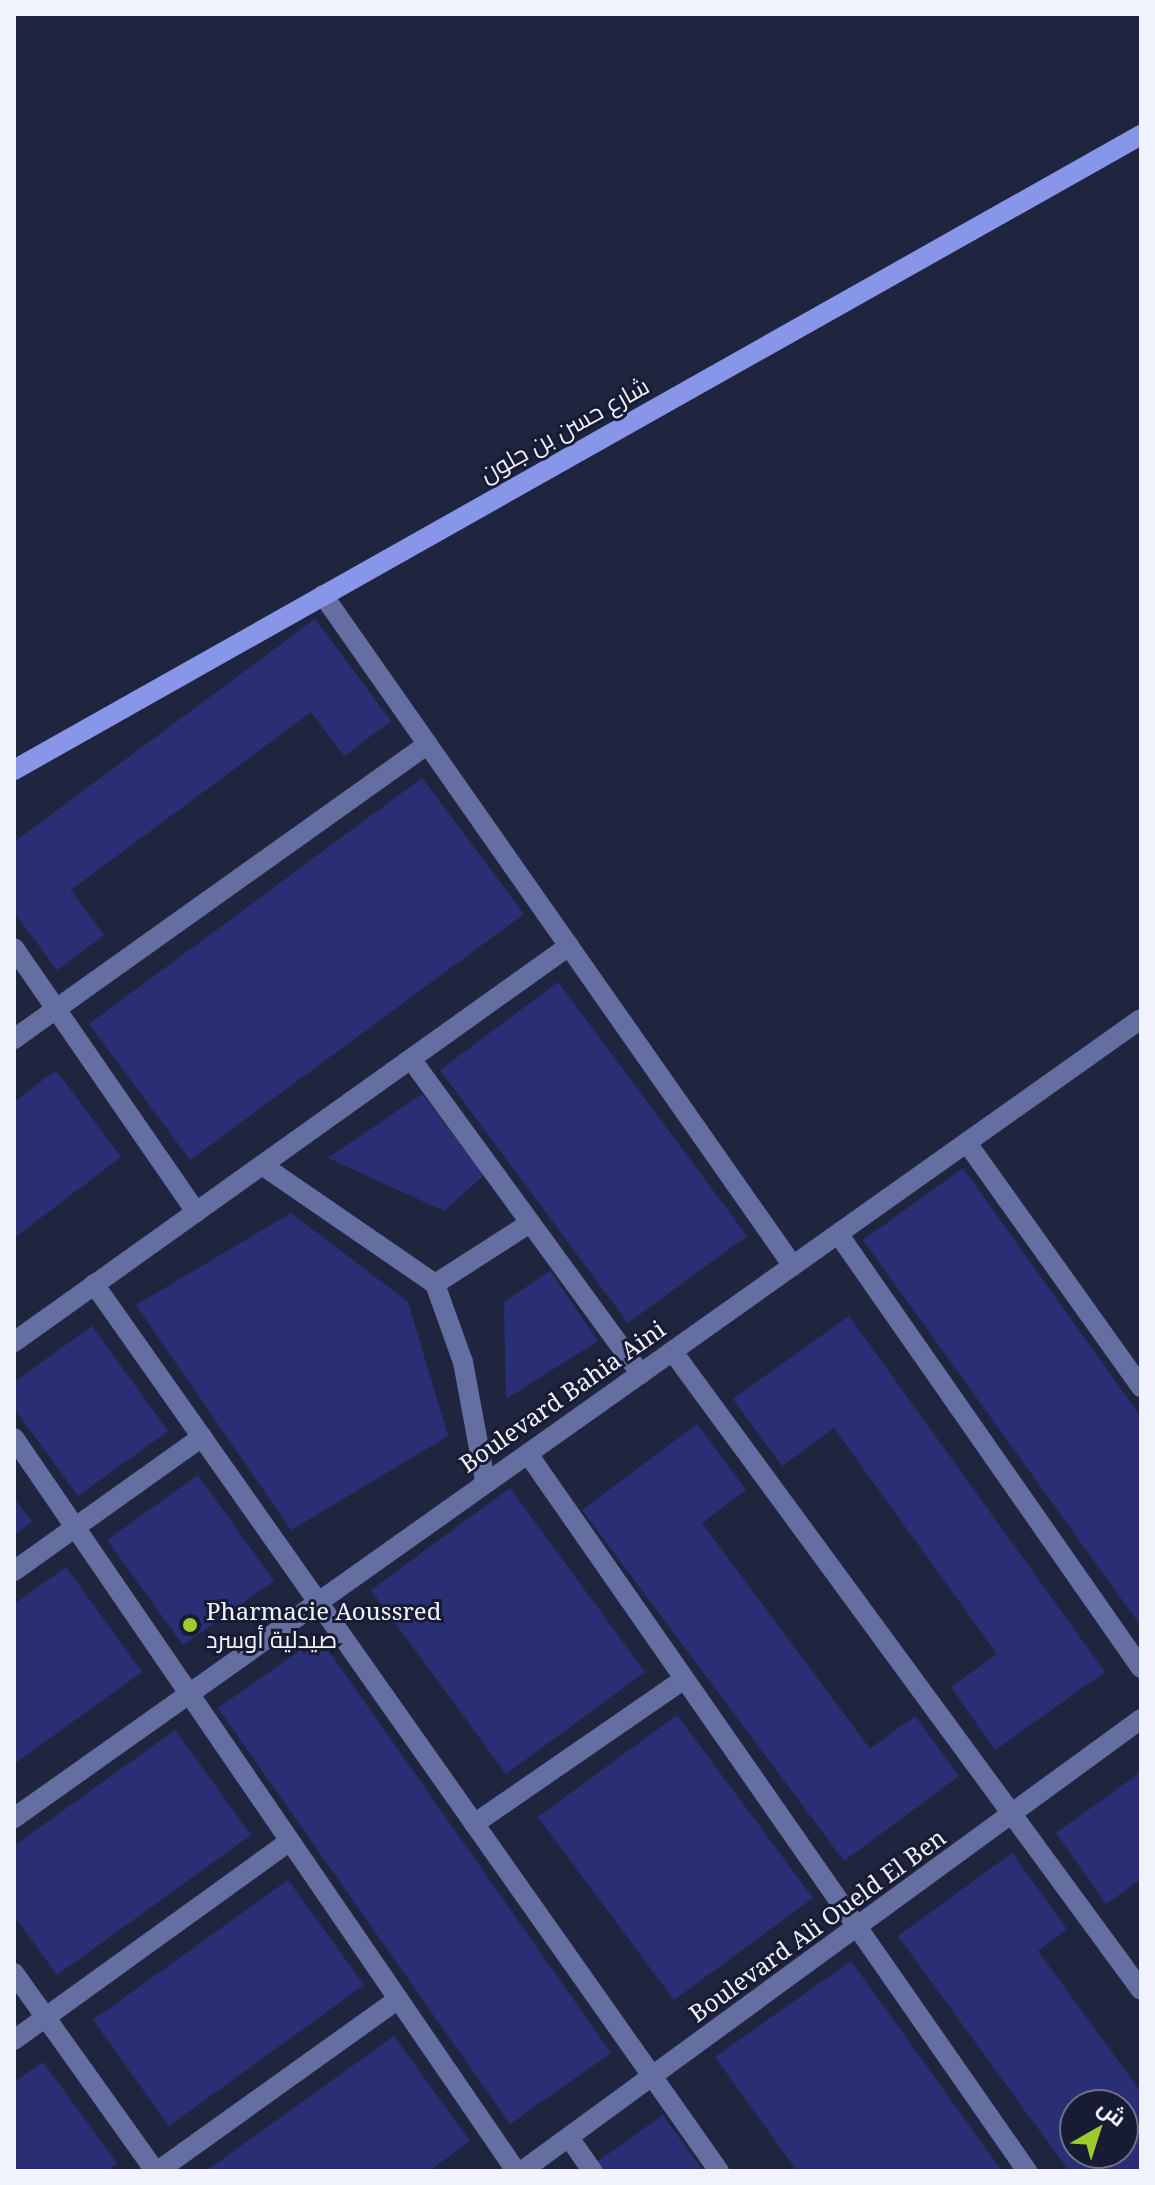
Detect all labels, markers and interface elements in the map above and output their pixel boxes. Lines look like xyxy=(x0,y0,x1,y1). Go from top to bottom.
street label: شارع حسن بن جلون xyxy=(474,371,654,487)
street label: Boulevard Bahia Aini xyxy=(454,1314,670,1478)
place label: Pharmacie Aoussred صيدلية أوسرد xyxy=(206,1597,441,1653)
marker: Pharmacie Aoussred صيدلية أوسرد xyxy=(181,1616,199,1634)
street label: Boulevard Ali Oueld El Ben xyxy=(683,1822,951,2028)
north arrow xyxy=(1059,2089,1139,2169)
text: ش xyxy=(1092,2091,1133,2132)

